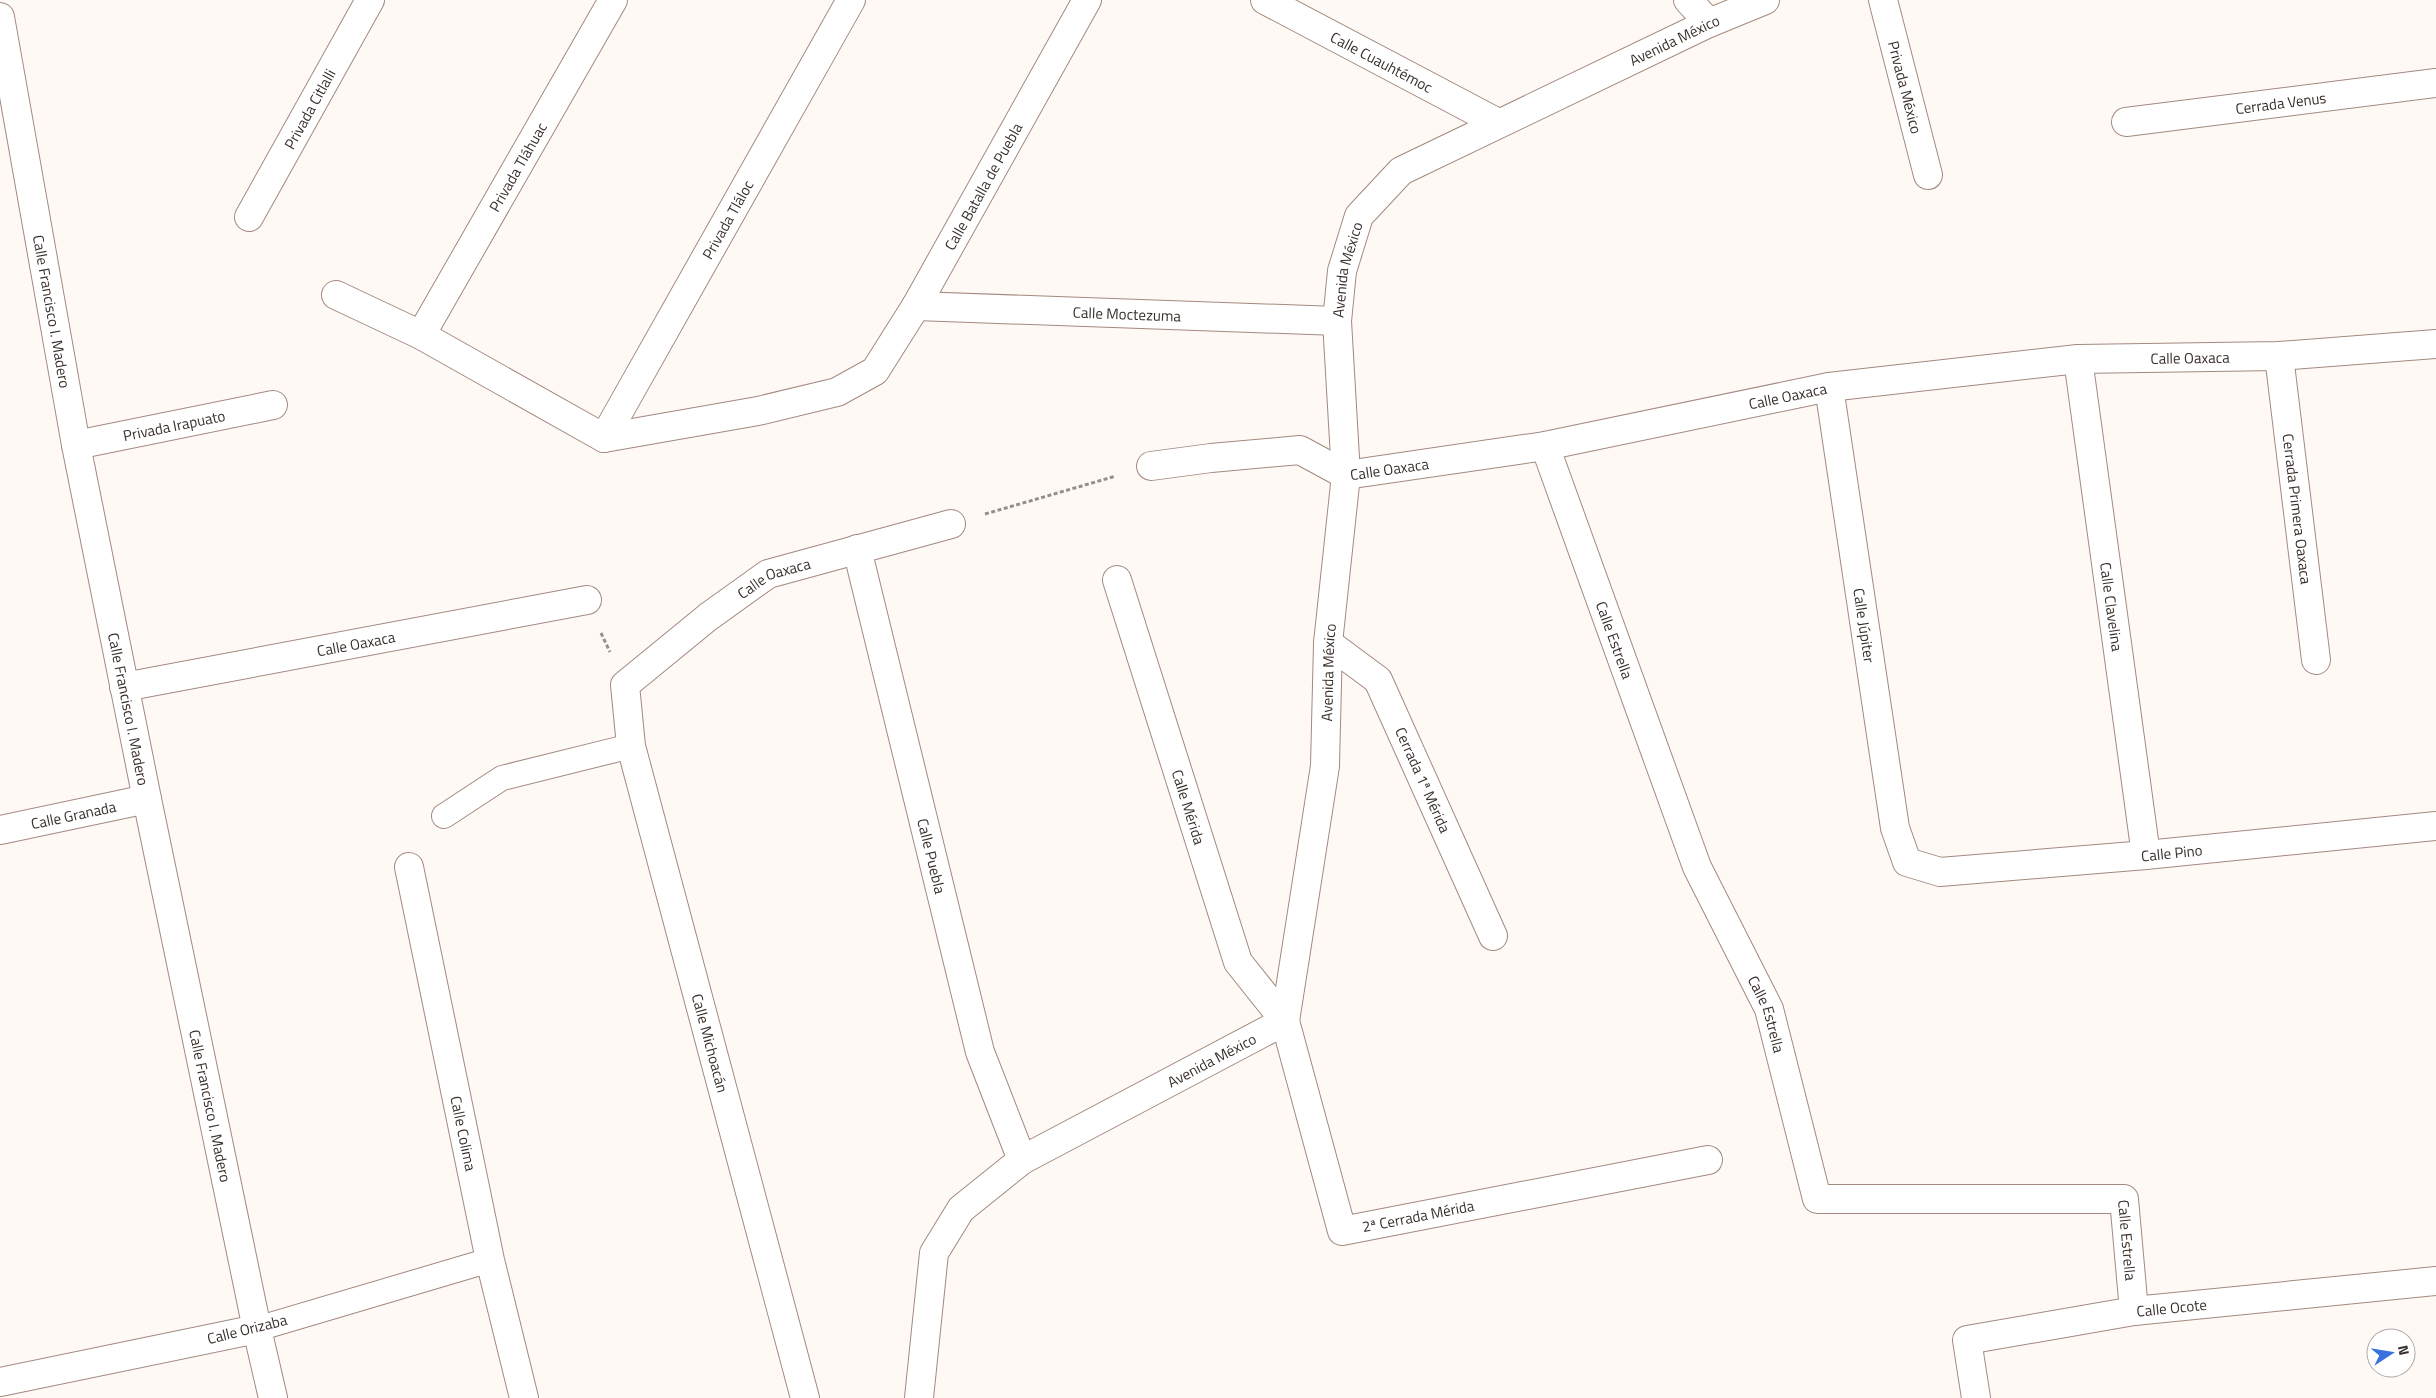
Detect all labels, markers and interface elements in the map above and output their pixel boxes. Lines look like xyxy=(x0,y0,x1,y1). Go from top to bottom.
street label: Avenida México xyxy=(1625,8,1723,71)
street label: Calle Cuauhtémoc xyxy=(1326,25,1437,98)
street label: Privada México xyxy=(1882,38,1928,136)
street label: Privada Citlalli xyxy=(278,64,341,153)
street label: Cerrada Venus xyxy=(2234,85,2327,120)
street label: Privada Tláhuac xyxy=(483,118,552,216)
street label: Calle Batalla de Puebla xyxy=(938,118,1028,254)
street label: Privada Tláloc xyxy=(696,176,759,263)
street label: Avenida México xyxy=(1326,219,1368,319)
street label: Calle Francisco I. Madero xyxy=(27,233,77,390)
street label: Calle Moctezuma xyxy=(1072,300,1182,327)
street label: Calle Oaxaca xyxy=(2150,345,2230,369)
street label: Calle Oaxaca xyxy=(1746,376,1829,415)
street label: Privada Irapuato xyxy=(121,403,227,447)
street label: Cerrada Primera Oaxaca xyxy=(2277,432,2318,586)
street label: Calle Oaxaca xyxy=(1348,452,1431,486)
street label: Calle Oaxaca xyxy=(732,551,813,604)
street label: Calle Clavelina xyxy=(2094,561,2130,653)
street label: Calle Júpiter xyxy=(1848,587,1882,664)
street label: Calle Estrella xyxy=(1590,598,1640,682)
street label: Avenida México xyxy=(1315,622,1342,722)
street label: Calle Oaxaca xyxy=(315,625,397,662)
street label: Calle Francisco I. Madero xyxy=(102,631,156,788)
street label: Cerrada 1ª Mérida xyxy=(1389,723,1457,837)
street label: Calle Mérida xyxy=(1166,766,1212,848)
street label: Calle Granada xyxy=(29,794,119,835)
street label: Calle Puebla xyxy=(912,816,952,896)
street label: Calle Pino xyxy=(2140,838,2204,867)
street label: Calle Estrella xyxy=(1742,971,1791,1056)
street label: Calle Michoacán xyxy=(686,991,734,1095)
street label: Calle Francisco I. Madero xyxy=(184,1027,238,1184)
street label: Avenida México xyxy=(1163,1027,1260,1093)
street label: Calle Colima xyxy=(445,1094,483,1174)
street label: 2ª Cerrada Mérida xyxy=(1360,1194,1476,1238)
street label: Calle Estrella xyxy=(2113,1199,2143,1282)
street label: Calle Ocote xyxy=(2135,1292,2208,1322)
street label: Calle Orizaba xyxy=(205,1308,290,1350)
north arrow xyxy=(2366,1328,2416,1378)
text: N xyxy=(2393,1343,2415,1357)

